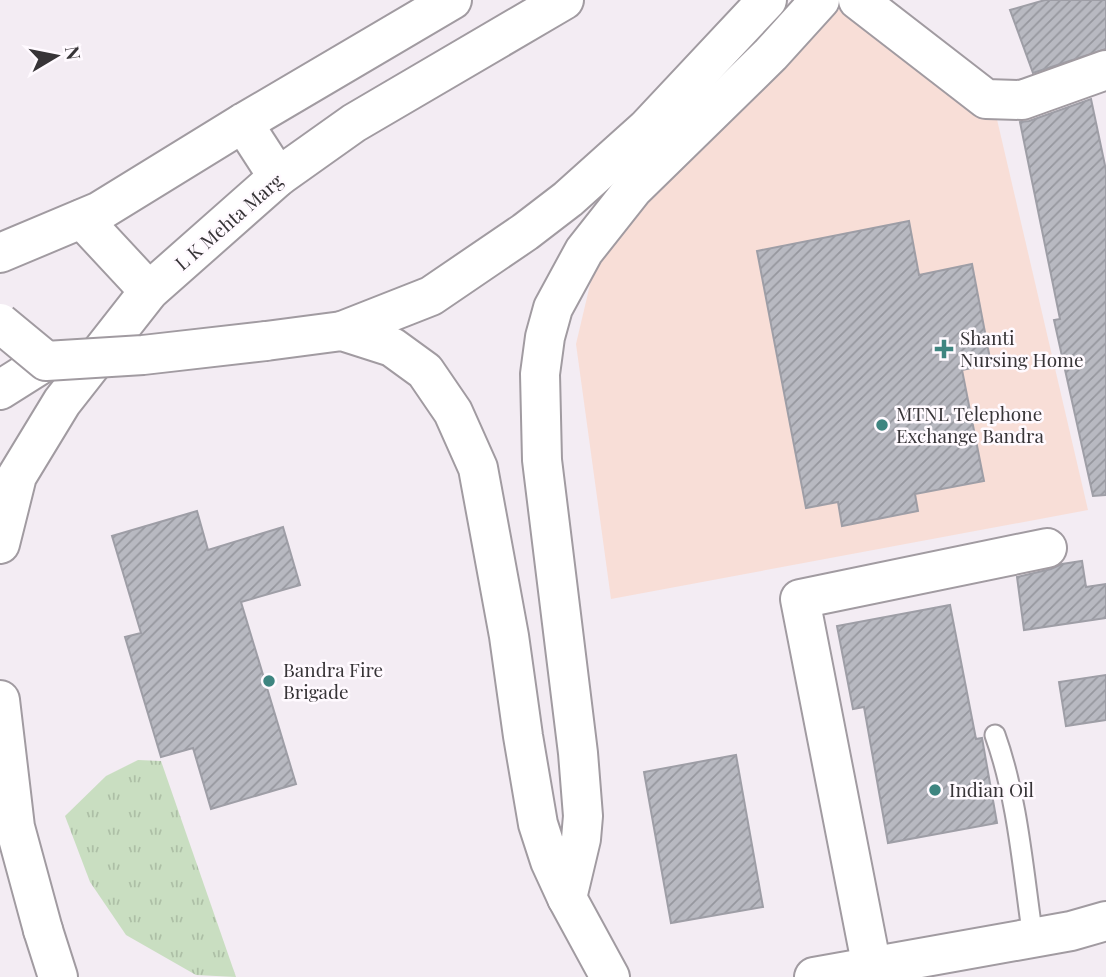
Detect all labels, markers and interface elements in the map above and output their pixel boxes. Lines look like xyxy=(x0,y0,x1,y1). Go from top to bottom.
north arrow xyxy=(21,21,91,91)
text: N xyxy=(60,44,88,62)
street label: L K Mehta Marg xyxy=(169,167,288,275)
place label: Shanti Nursing Home xyxy=(960,324,1084,372)
marker: Shanti Nursing Home xyxy=(934,339,954,359)
place label: MTNL Telephone Exchange Bandra xyxy=(896,400,1044,448)
marker: MTNL Telephone Exchange Bandra xyxy=(874,417,890,433)
place label: Bandra Fire Brigade xyxy=(283,656,383,704)
marker: Bandra Fire Brigade xyxy=(261,673,277,689)
place label: Indian Oil xyxy=(949,776,1035,802)
marker: Indian Oil xyxy=(927,782,943,798)

